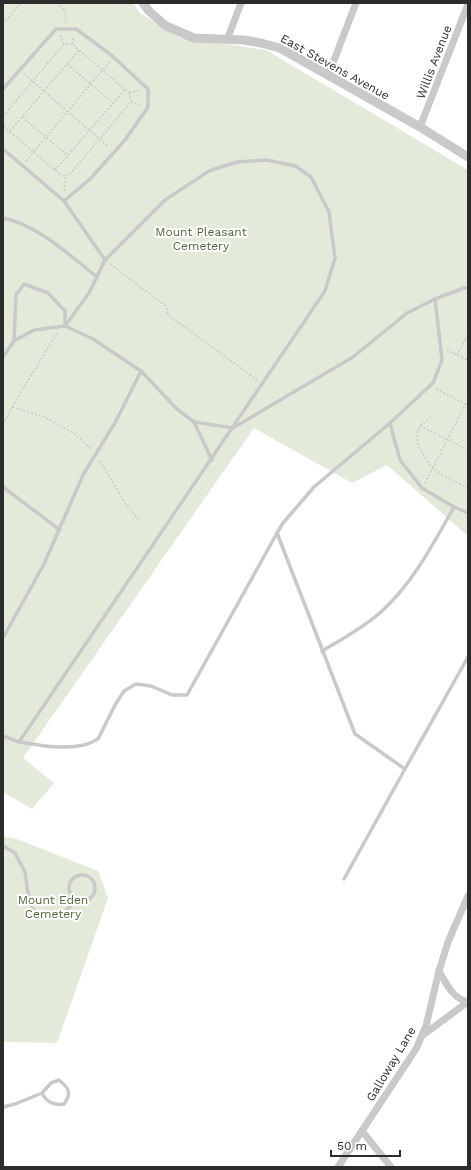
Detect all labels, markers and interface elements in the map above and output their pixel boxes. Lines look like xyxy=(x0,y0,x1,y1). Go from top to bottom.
street label: Willis Avenue xyxy=(414,23,454,101)
street label: East Stevens Avenue xyxy=(278,31,392,103)
park label: Mount Pleasant Cemetery xyxy=(155,225,247,253)
park label: Mount Eden Cemetery xyxy=(18,893,88,921)
street label: Galloway Lane xyxy=(363,1024,419,1104)
scale bar xyxy=(331,1132,400,1158)
text: 50 m xyxy=(337,1139,367,1153)

